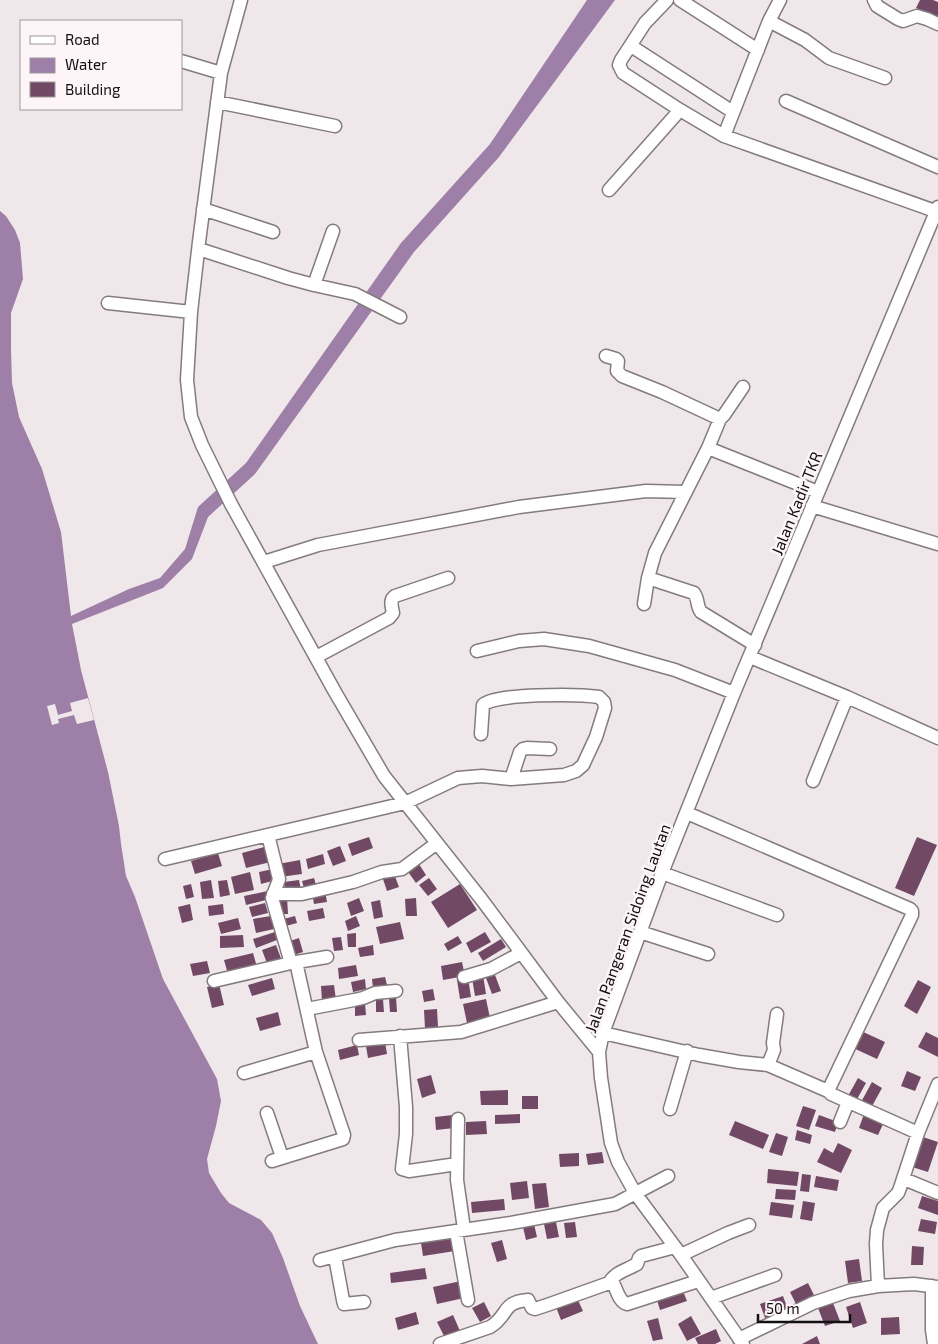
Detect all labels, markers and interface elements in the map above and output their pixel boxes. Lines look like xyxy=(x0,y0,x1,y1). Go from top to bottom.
legend xyxy=(20,20,182,110)
text: Road xyxy=(65,30,100,48)
text: Water xyxy=(65,55,107,73)
text: Building xyxy=(65,80,121,98)
street label: Jalan Kadir TKR xyxy=(767,448,825,558)
street label: Jalan Pangeran Sidoing Lautan xyxy=(580,821,674,1035)
scale bar xyxy=(758,1292,850,1324)
text: 50 m xyxy=(766,1299,800,1317)

